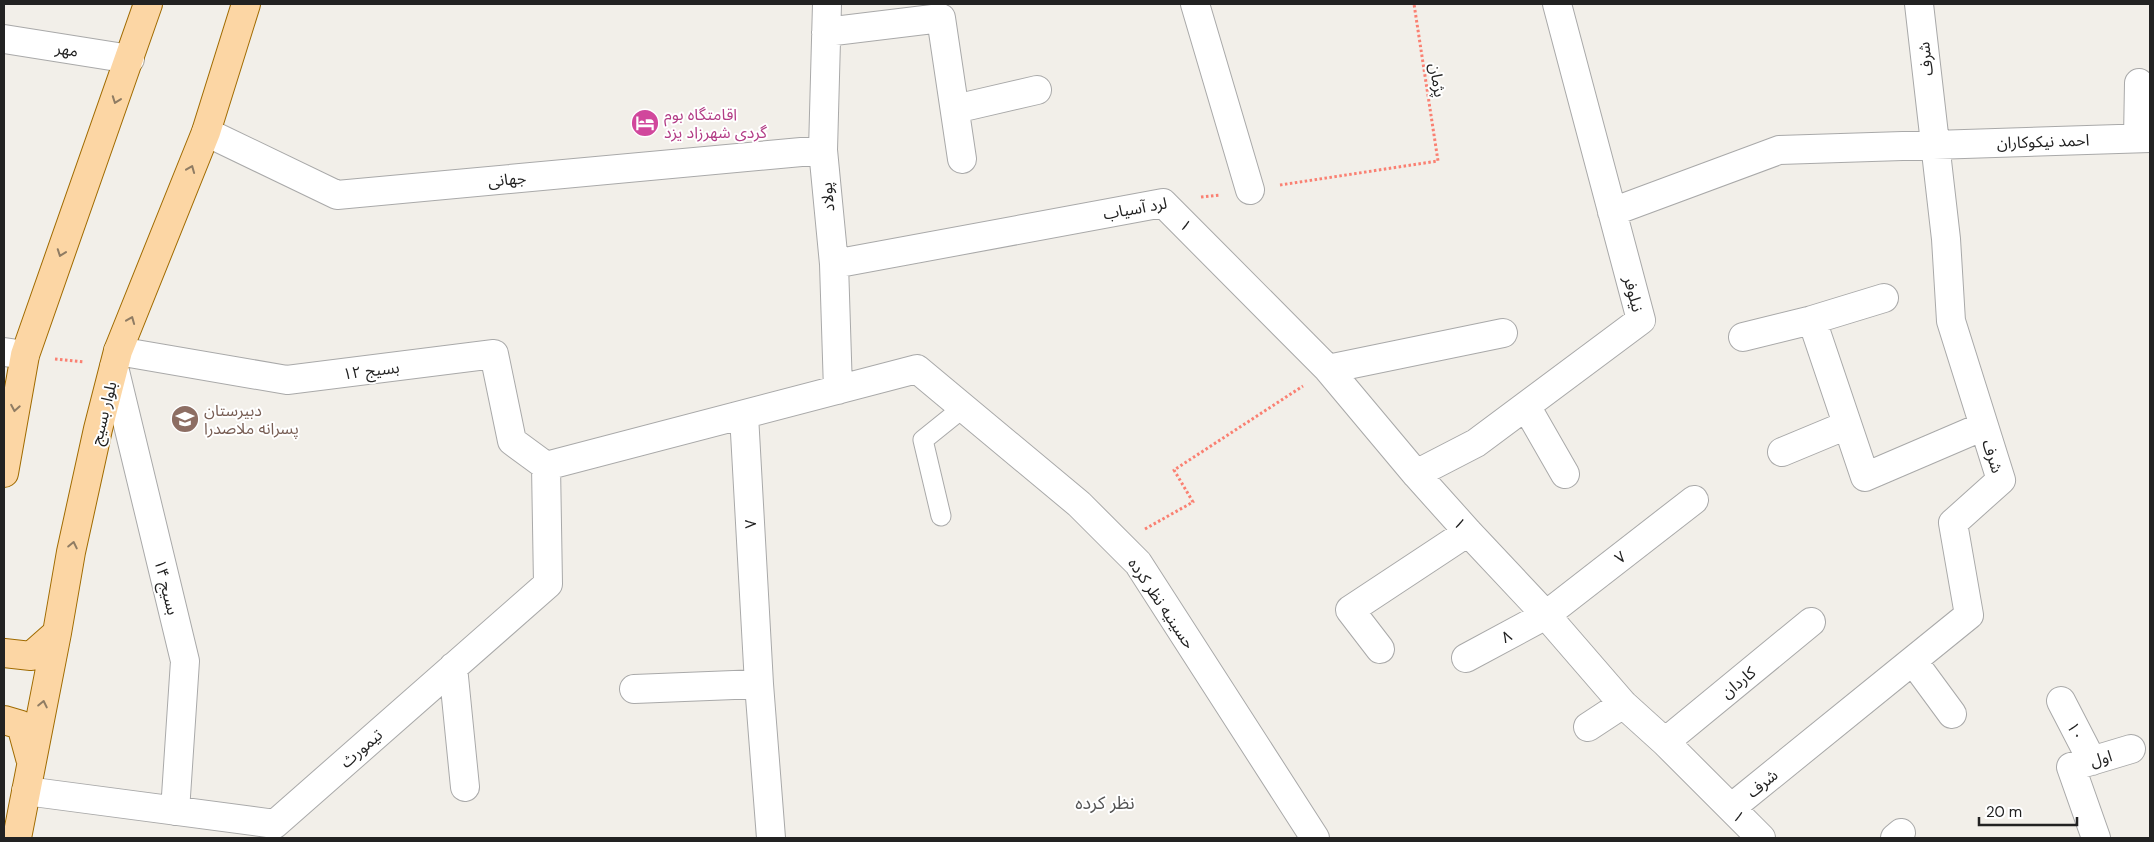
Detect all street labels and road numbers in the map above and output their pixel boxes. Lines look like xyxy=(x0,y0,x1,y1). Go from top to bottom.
street label: مهر xyxy=(53,37,80,62)
street label: شرف xyxy=(1913,41,1938,77)
street label: پژمان xyxy=(1424,61,1451,99)
street label: احمد نیکوکاران xyxy=(1996,129,2090,154)
street label: جهانی xyxy=(487,167,527,192)
street label: پولاد xyxy=(816,181,840,213)
street label: لرد آسیاب xyxy=(1101,193,1169,224)
street label: ۱ xyxy=(1175,215,1196,236)
street label: نیلوفر xyxy=(1618,273,1648,314)
street label: بسیج ۱۲ xyxy=(342,357,401,386)
street label: بلوار بسیج xyxy=(85,379,123,448)
street label: شرف xyxy=(1977,437,2008,476)
street label: ۱ xyxy=(1449,513,1471,534)
street label: ۷ xyxy=(740,519,761,529)
street label: ۷ xyxy=(1610,546,1630,568)
street label: حسینیه نظر کرده xyxy=(1123,554,1200,653)
street label: بسیج ۱۴ xyxy=(148,557,184,618)
street label: ۸ xyxy=(1497,625,1515,648)
street label: کاردان xyxy=(1717,662,1760,703)
street label: ۱۰ xyxy=(2062,718,2089,744)
street label: تیمورث xyxy=(336,724,387,772)
street label: اول xyxy=(2088,745,2115,772)
street label: شرف xyxy=(1742,764,1782,802)
street label: ۱ xyxy=(1728,806,1749,827)

